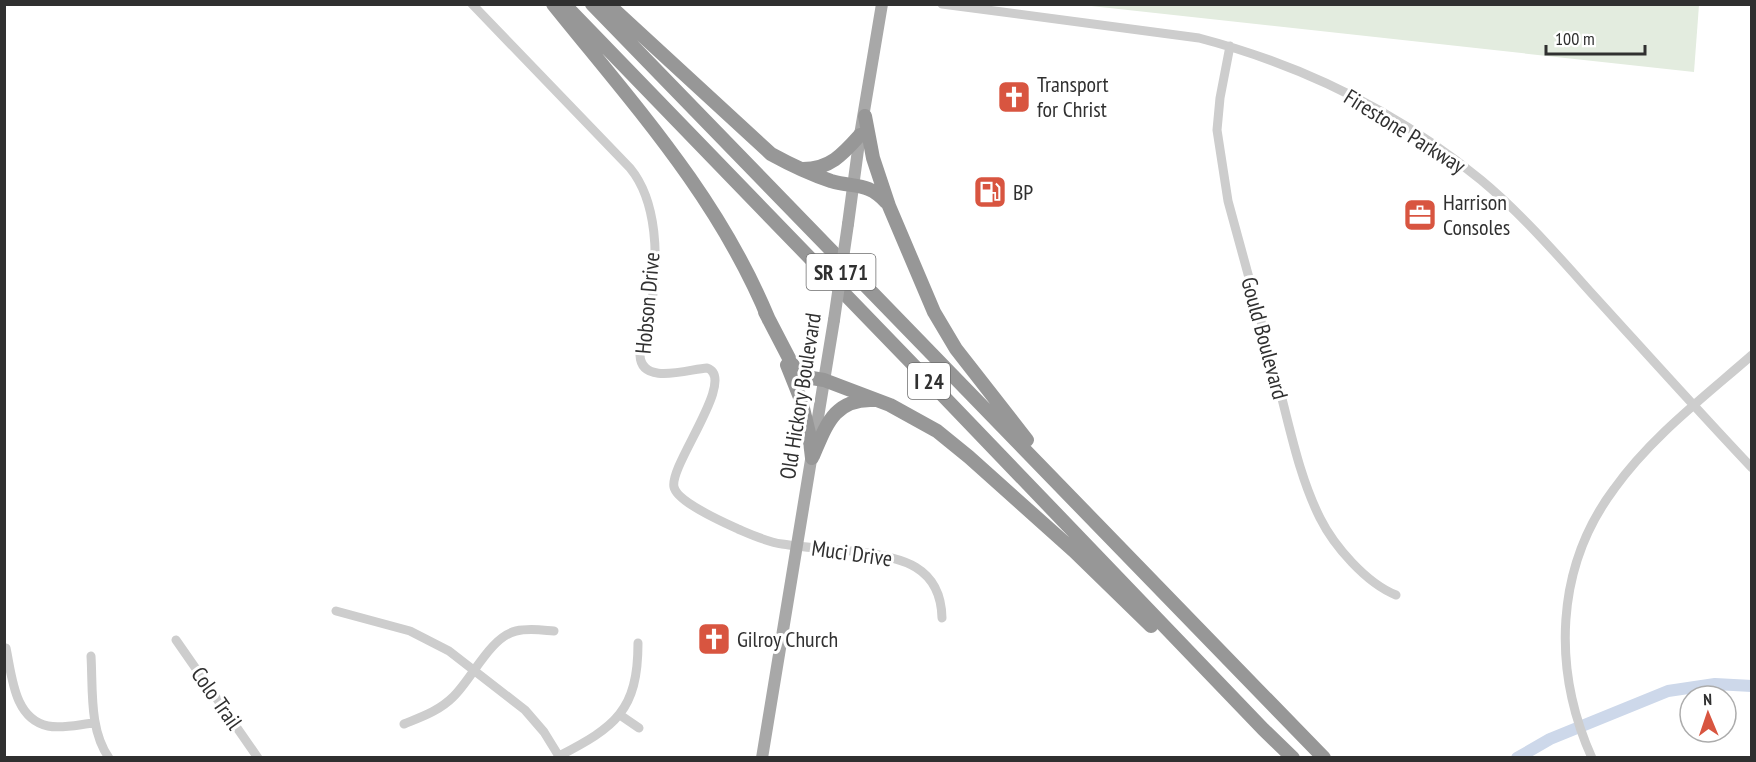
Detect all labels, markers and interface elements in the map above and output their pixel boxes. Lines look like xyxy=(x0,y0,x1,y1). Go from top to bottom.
scale bar xyxy=(1546,18,1645,56)
text: 100 m xyxy=(1555,27,1595,50)
place label: Transport for Christ xyxy=(1037,70,1109,123)
church icon: Transport for Christ xyxy=(996,79,1032,115)
street label: Firestone Parkway xyxy=(1339,83,1472,180)
fuel station icon: BP xyxy=(972,174,1008,210)
place label: BP xyxy=(1013,178,1033,206)
place label: Harrison Consoles xyxy=(1443,188,1510,241)
office icon: Harrison Consoles xyxy=(1402,197,1438,233)
street label: Hobson Drive xyxy=(629,251,665,355)
road number: SR 171 xyxy=(806,254,876,290)
street label: Gould Boulevard xyxy=(1235,274,1295,402)
street label: Old Hickory Boulevard xyxy=(773,311,827,481)
road number: I 24 xyxy=(908,363,950,399)
street label: Muci Drive xyxy=(810,534,894,572)
church icon: Gilroy Church xyxy=(696,621,732,657)
place label: Gilroy Church xyxy=(737,625,838,653)
street label: Colo Trail xyxy=(185,661,249,736)
north arrow xyxy=(1678,684,1738,744)
text: N xyxy=(1703,689,1712,709)

